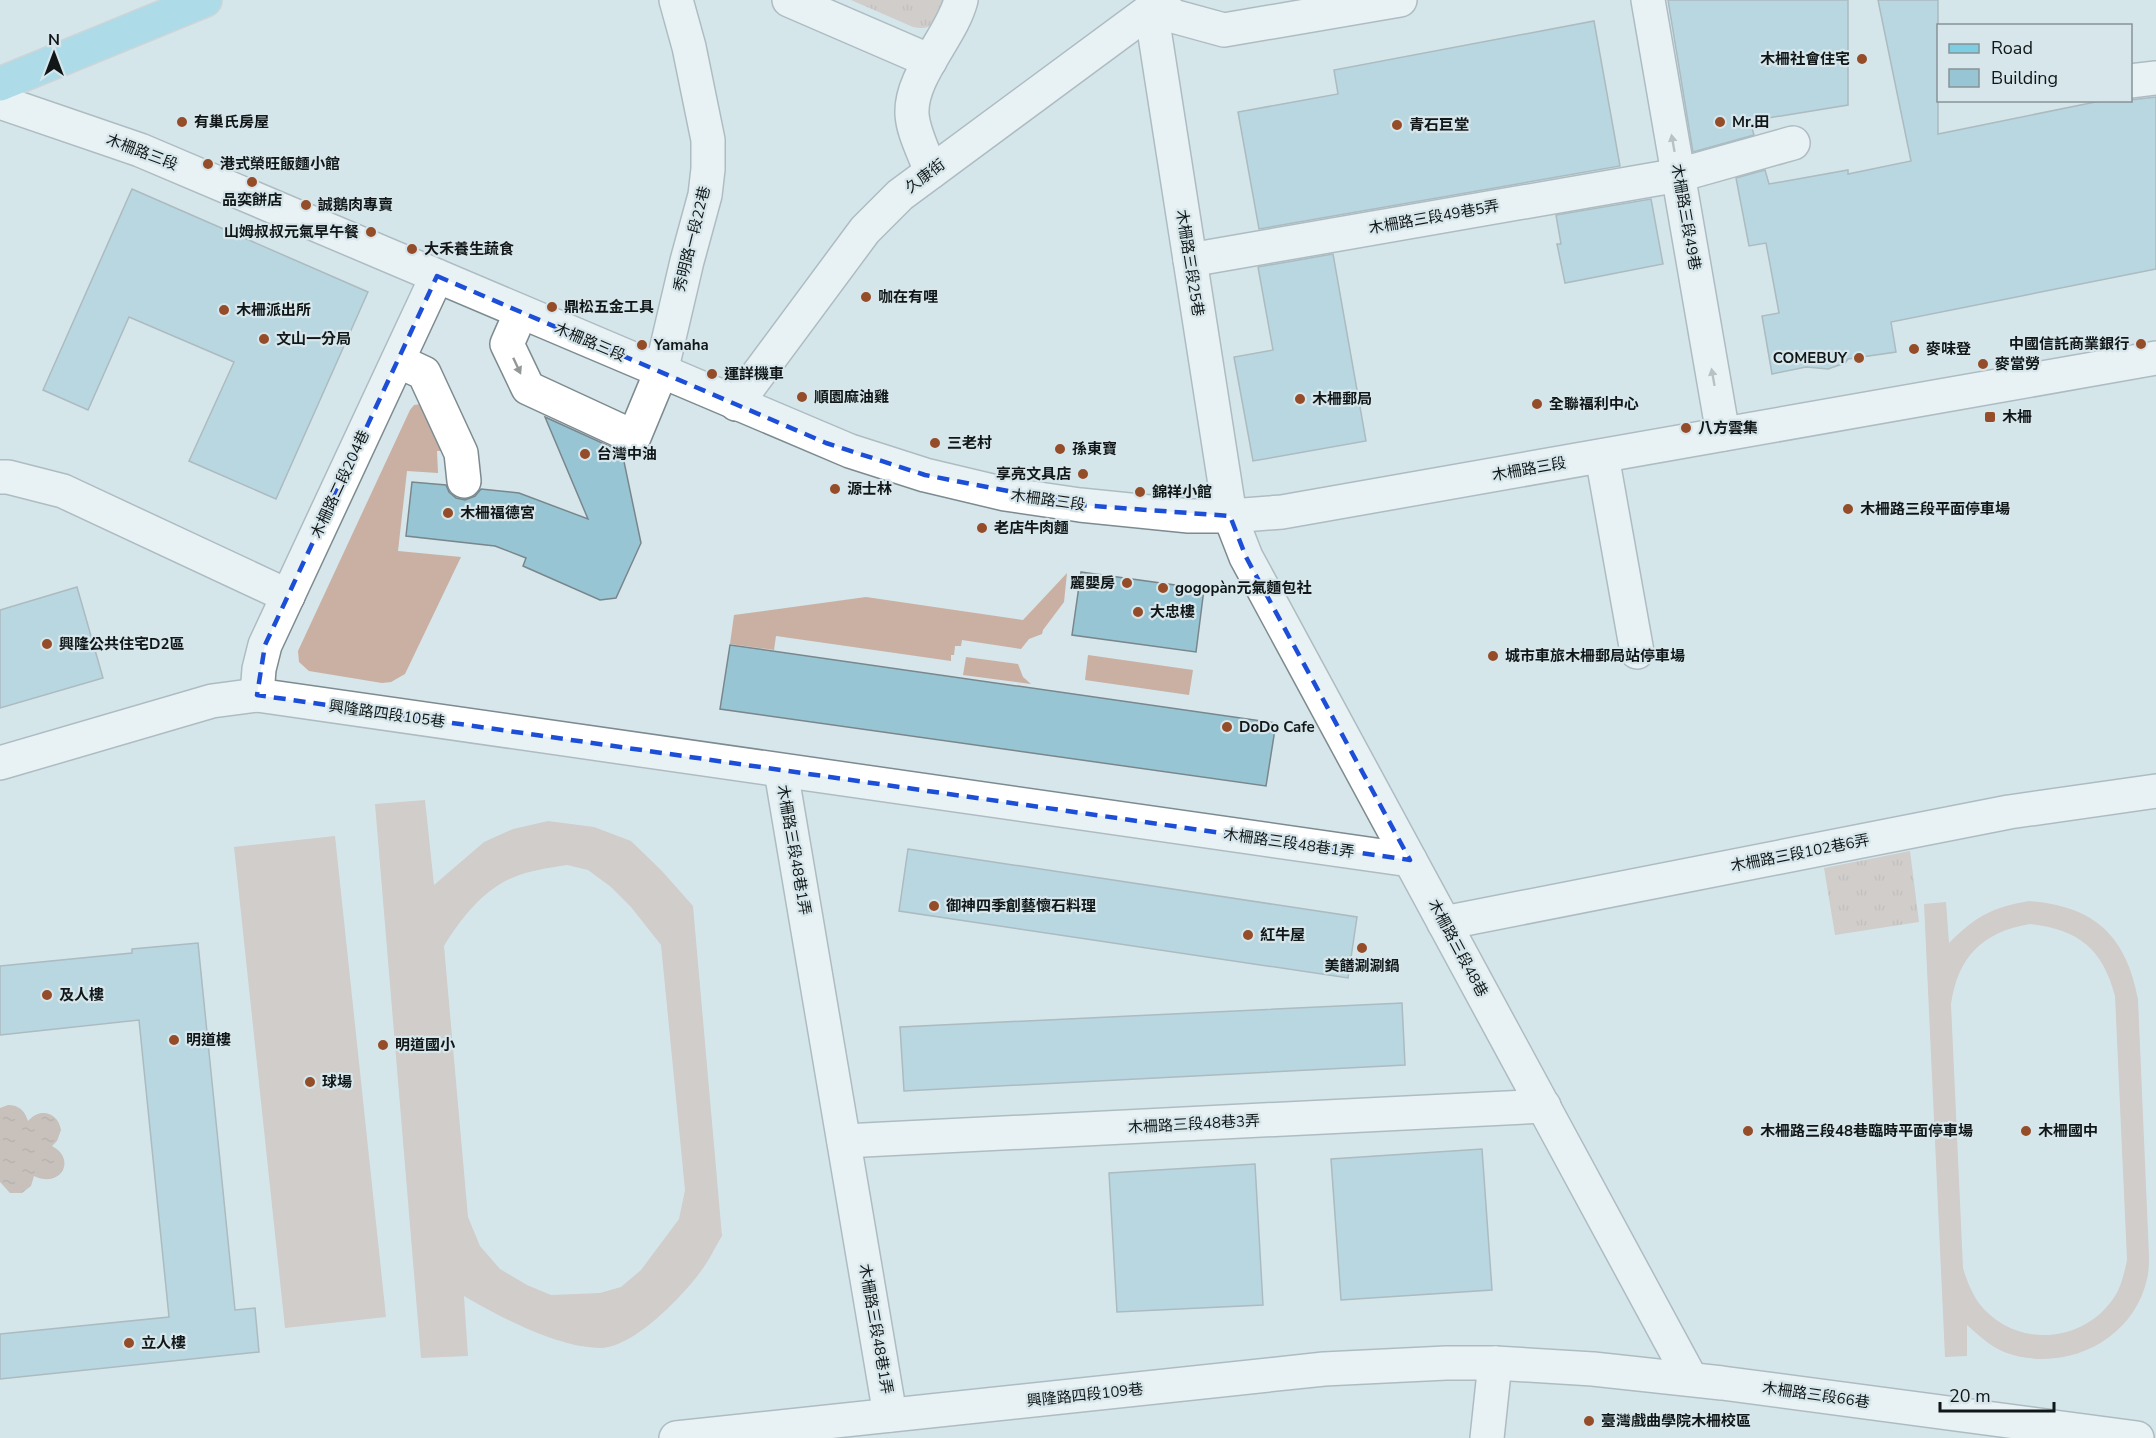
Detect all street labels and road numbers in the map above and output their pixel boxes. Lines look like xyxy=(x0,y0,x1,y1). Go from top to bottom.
street label: 木柵路三段 xyxy=(103,129,181,175)
street label: 久康街 xyxy=(901,154,949,198)
street label: 木柵路三段49巷 xyxy=(1667,162,1705,272)
street label: 秀明路一段22巷 xyxy=(669,184,715,294)
street label: 木柵路三段49巷5弄 xyxy=(1367,196,1501,238)
street label: 木柵路三段25巷 xyxy=(1172,208,1208,318)
street label: 木柵路三段 xyxy=(552,318,628,366)
street label: 木柵路二段204巷 xyxy=(306,427,374,541)
street label: 木柵路三段 xyxy=(1490,453,1568,485)
street label: 木柵路三段 xyxy=(1009,485,1087,515)
street label: 興隆路四段105巷 xyxy=(328,696,446,732)
street label: 木柵路三段48巷1弄 xyxy=(773,783,815,917)
street label: 木柵路三段48巷1弄 xyxy=(1222,824,1356,862)
street label: 木柵路三段102巷6弄 xyxy=(1729,830,1871,876)
street label: 木柵路三段48巷 xyxy=(1424,896,1492,1000)
street label: 木柵路三段48巷3弄 xyxy=(1128,1111,1260,1137)
street label: 木柵路三段48巷1弄 xyxy=(855,1262,897,1396)
street label: 木柵路三段66巷 xyxy=(1761,1378,1871,1412)
street label: 興隆路四段109巷 xyxy=(1026,1379,1144,1411)

